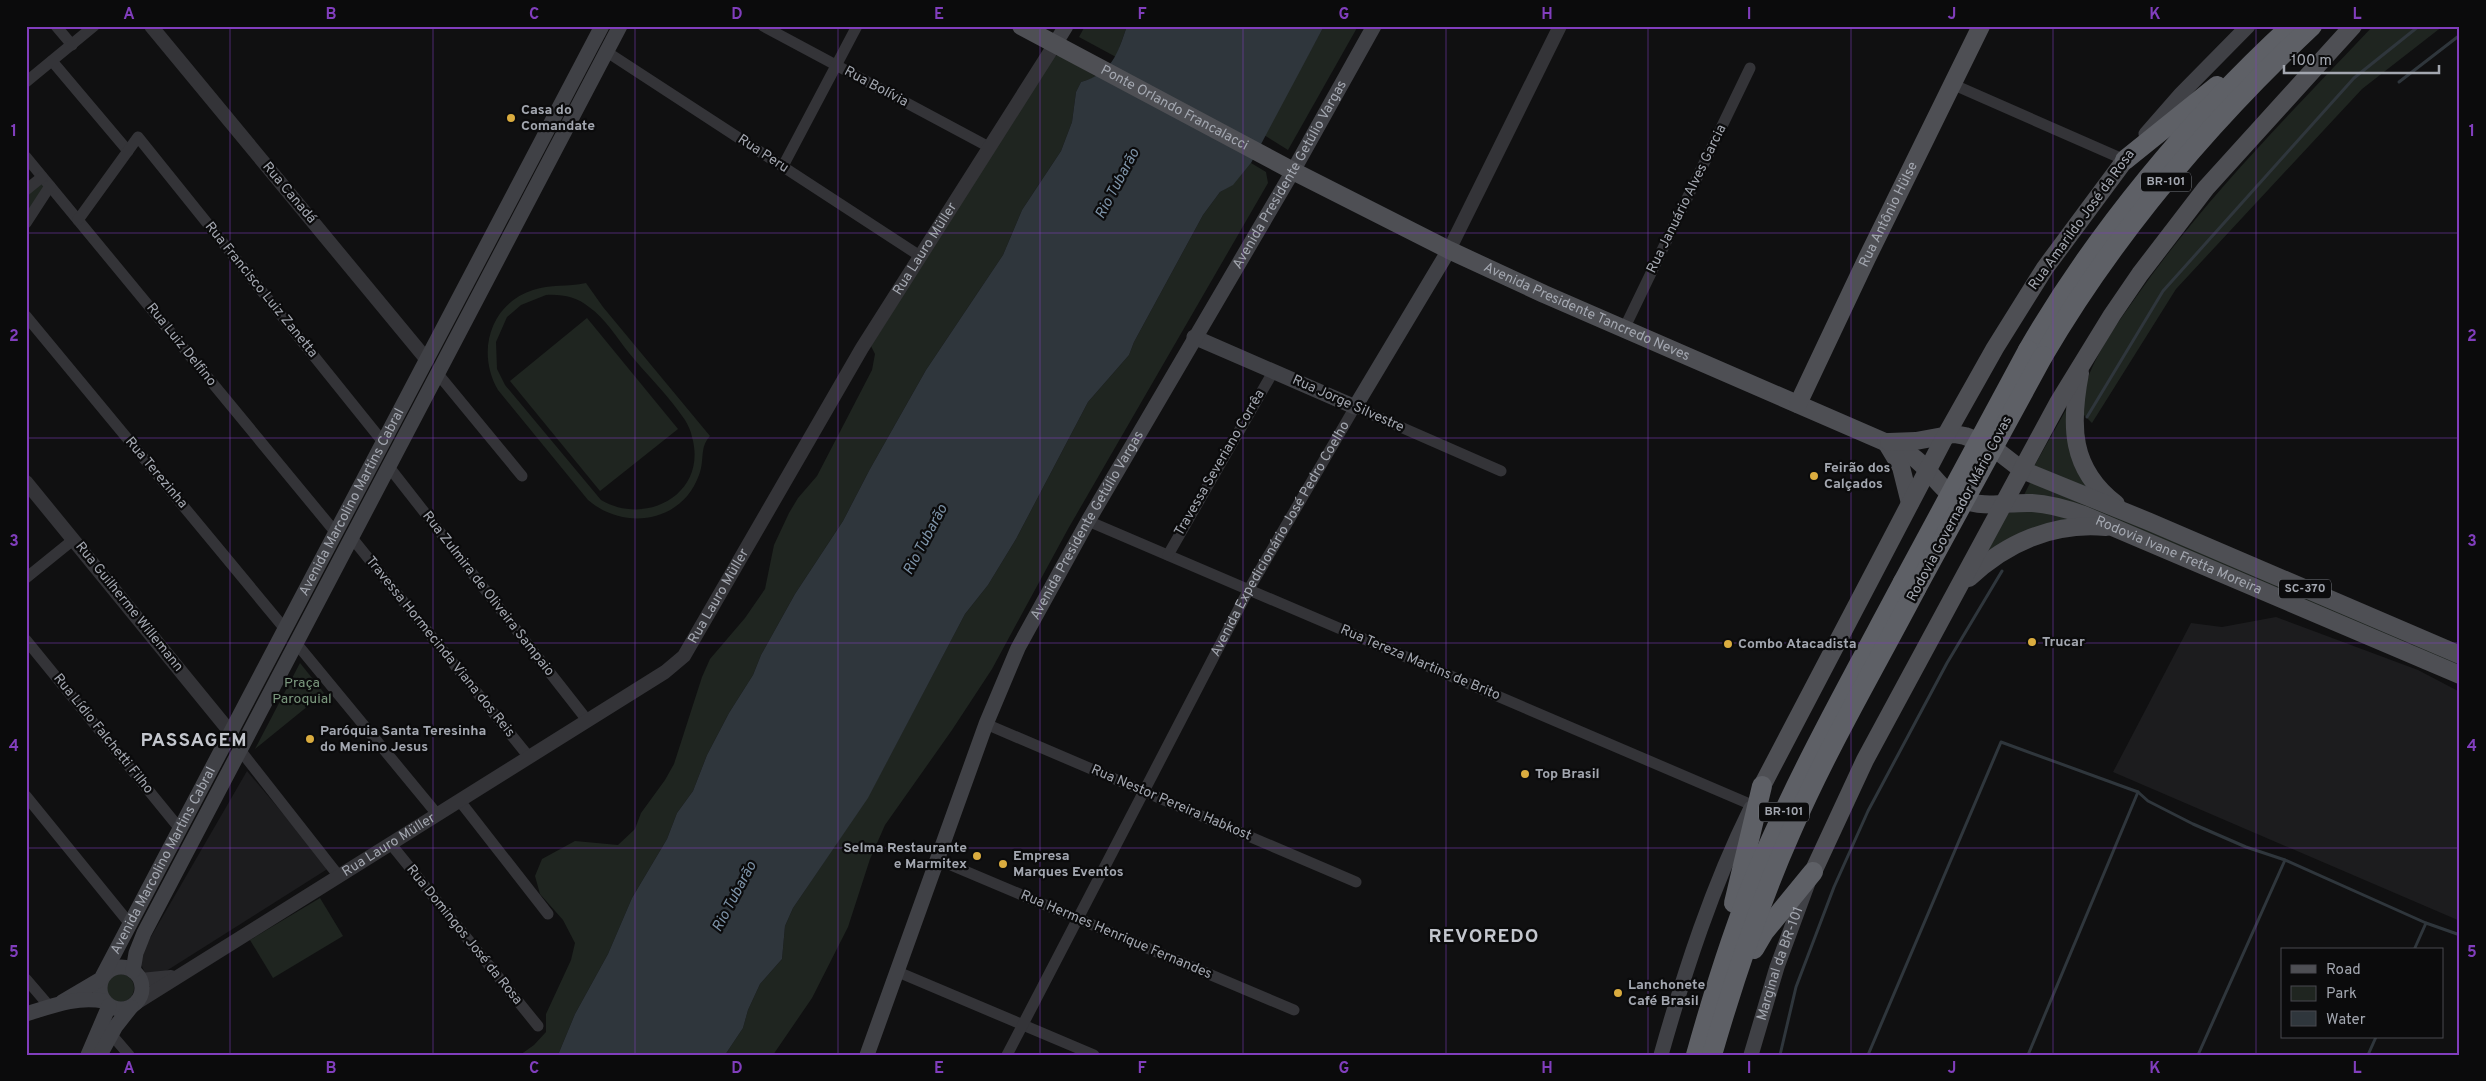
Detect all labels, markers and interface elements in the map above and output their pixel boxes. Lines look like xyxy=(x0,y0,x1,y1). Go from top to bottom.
text: A xyxy=(123,5,135,25)
text: B xyxy=(325,5,337,25)
text: C xyxy=(529,5,539,25)
text: D xyxy=(731,5,743,25)
text: E xyxy=(934,5,944,25)
text: F xyxy=(1137,5,1147,25)
text: G xyxy=(1339,5,1349,25)
text: H xyxy=(1541,5,1553,25)
text: I xyxy=(1747,5,1751,25)
text: J xyxy=(1948,5,1956,25)
text: K xyxy=(2149,5,2161,25)
text: L xyxy=(2352,5,2362,25)
scale bar xyxy=(2284,42,2438,74)
text: 100 m xyxy=(2291,52,2332,71)
street label: Ponte Orlando Francalacci xyxy=(1098,62,1251,154)
street label: Rua Bolívia xyxy=(841,63,911,111)
street label: Avenida Presidente Getúlio Vargas xyxy=(1229,77,1350,272)
place label: Casa do Comandate xyxy=(521,102,595,135)
marker: Casa do Comandate xyxy=(505,112,517,124)
text: 1 xyxy=(11,122,17,142)
street label: Rua Januário Alves Garcia xyxy=(1644,122,1730,276)
text: 1 xyxy=(2469,122,2475,142)
street label: Rua Peru xyxy=(734,131,792,177)
water label: Rio Tubarão xyxy=(1092,145,1145,222)
street label: Rua Amarildo José da Rosa xyxy=(2025,147,2139,293)
street label: Rua Canadá xyxy=(258,159,320,227)
street label: Rua Antônio Hülse xyxy=(1855,159,1921,270)
road number: BR-101 xyxy=(2141,172,2191,192)
street label: Rua Lauro Müller xyxy=(889,199,961,299)
street label: Rua Francisco Luiz Zanetta xyxy=(201,219,321,361)
street label: Avenida Presidente Tancredo Neves xyxy=(1481,259,1692,365)
street label: Rua Luiz Delfino xyxy=(142,300,220,390)
text: 2 xyxy=(9,327,19,347)
text: 2 xyxy=(2467,327,2477,347)
street label: Rua Jorge Silvestre xyxy=(1289,372,1407,436)
street label: Travessa Severiano Corrêa xyxy=(1171,387,1269,539)
street label: Avenida Marcolino Martins Cabral xyxy=(295,406,408,599)
street label: Rodovia Governador Mário Covas xyxy=(1904,413,2016,605)
street label: Avenida Expedicionário José Pedro Coelho xyxy=(1207,418,1354,660)
street label: Avenida Presidente Getúlio Vargas xyxy=(1027,428,1147,623)
street label: Rua Terezinha xyxy=(121,434,191,512)
place label: Feirão dos Calçados xyxy=(1824,460,1891,493)
marker: Feirão dos Calçados xyxy=(1808,470,1820,482)
water label: Rio Tubarão xyxy=(900,501,953,578)
street label: Rua Zulmira de Oliveira Sampaio xyxy=(418,508,558,680)
street label: Rodovia Ivane Fretta Moreira xyxy=(2093,512,2264,598)
text: 3 xyxy=(9,532,19,552)
text: 3 xyxy=(2467,532,2477,552)
street label: Rua Guilherme Willemann xyxy=(71,539,187,675)
street label: Rua Lauro Müller xyxy=(685,545,753,647)
street label: Travessa Hormecinda Viana dos Reis xyxy=(362,553,518,741)
road number: SC-370 xyxy=(2279,580,2331,598)
street label: Rua Tereza Martins de Brito xyxy=(1337,622,1503,705)
place label: Trucar xyxy=(2042,634,2085,651)
place label: Combo Atacadista xyxy=(1738,636,1856,653)
marker: Trucar xyxy=(2026,636,2038,648)
marker: Combo Atacadista xyxy=(1722,638,1734,650)
street label: Rua Lídio Falchetti Filho xyxy=(49,670,157,798)
park label: Praça Paroquial xyxy=(272,675,332,708)
place label: Paróquia Santa Teresinha do Menino Jesus xyxy=(320,723,486,756)
district label: PASSAGEM xyxy=(140,729,248,753)
marker: Paróquia Santa Teresinha do Menino Jesus xyxy=(304,733,316,745)
text: 4 xyxy=(9,737,19,757)
text: 4 xyxy=(2467,737,2477,757)
street label: Rua Nestor Pereira Habkost xyxy=(1088,761,1254,845)
street label: Avenida Marcolino Martins Cabral xyxy=(107,764,219,957)
place label: Top Brasil xyxy=(1535,766,1600,783)
marker: Top Brasil xyxy=(1519,768,1531,780)
road number: BR-101 xyxy=(1759,802,1809,822)
street label: Rua Lauro Müller xyxy=(339,809,439,880)
place label: Selma Restaurante e Marmitex xyxy=(843,840,967,873)
place label: Empresa Marques Eventos xyxy=(1013,848,1124,881)
marker: Selma Restaurante e Marmitex xyxy=(971,850,983,862)
water label: Rio Tubarão xyxy=(709,858,762,935)
marker: Empresa Marques Eventos xyxy=(997,858,1009,870)
street label: Rua Domingos José da Rosa xyxy=(402,862,526,1008)
street label: Rua Hermes Henrique Fernandes xyxy=(1018,887,1214,983)
street label: Marginal da BR-101 xyxy=(1753,904,1807,1022)
district label: REVOREDO xyxy=(1428,925,1540,949)
text: 5 xyxy=(9,943,19,963)
text: 5 xyxy=(2467,943,2477,963)
legend xyxy=(2281,948,2444,1038)
text: Road xyxy=(2326,961,2361,980)
place label: Lanchonete Café Brasil xyxy=(1628,977,1705,1010)
text: Park xyxy=(2326,985,2357,1004)
marker: Lanchonete Café Brasil xyxy=(1612,987,1624,999)
text: Water xyxy=(2326,1011,2366,1030)
text: A xyxy=(123,1059,135,1079)
text: B xyxy=(325,1059,337,1079)
text: C xyxy=(529,1059,539,1079)
text: D xyxy=(731,1059,743,1079)
text: E xyxy=(934,1059,944,1079)
text: F xyxy=(1137,1059,1147,1079)
text: G xyxy=(1339,1059,1349,1079)
text: H xyxy=(1541,1059,1553,1079)
text: I xyxy=(1747,1059,1751,1079)
text: J xyxy=(1948,1059,1956,1079)
text: K xyxy=(2149,1059,2161,1079)
text: L xyxy=(2352,1059,2362,1079)

